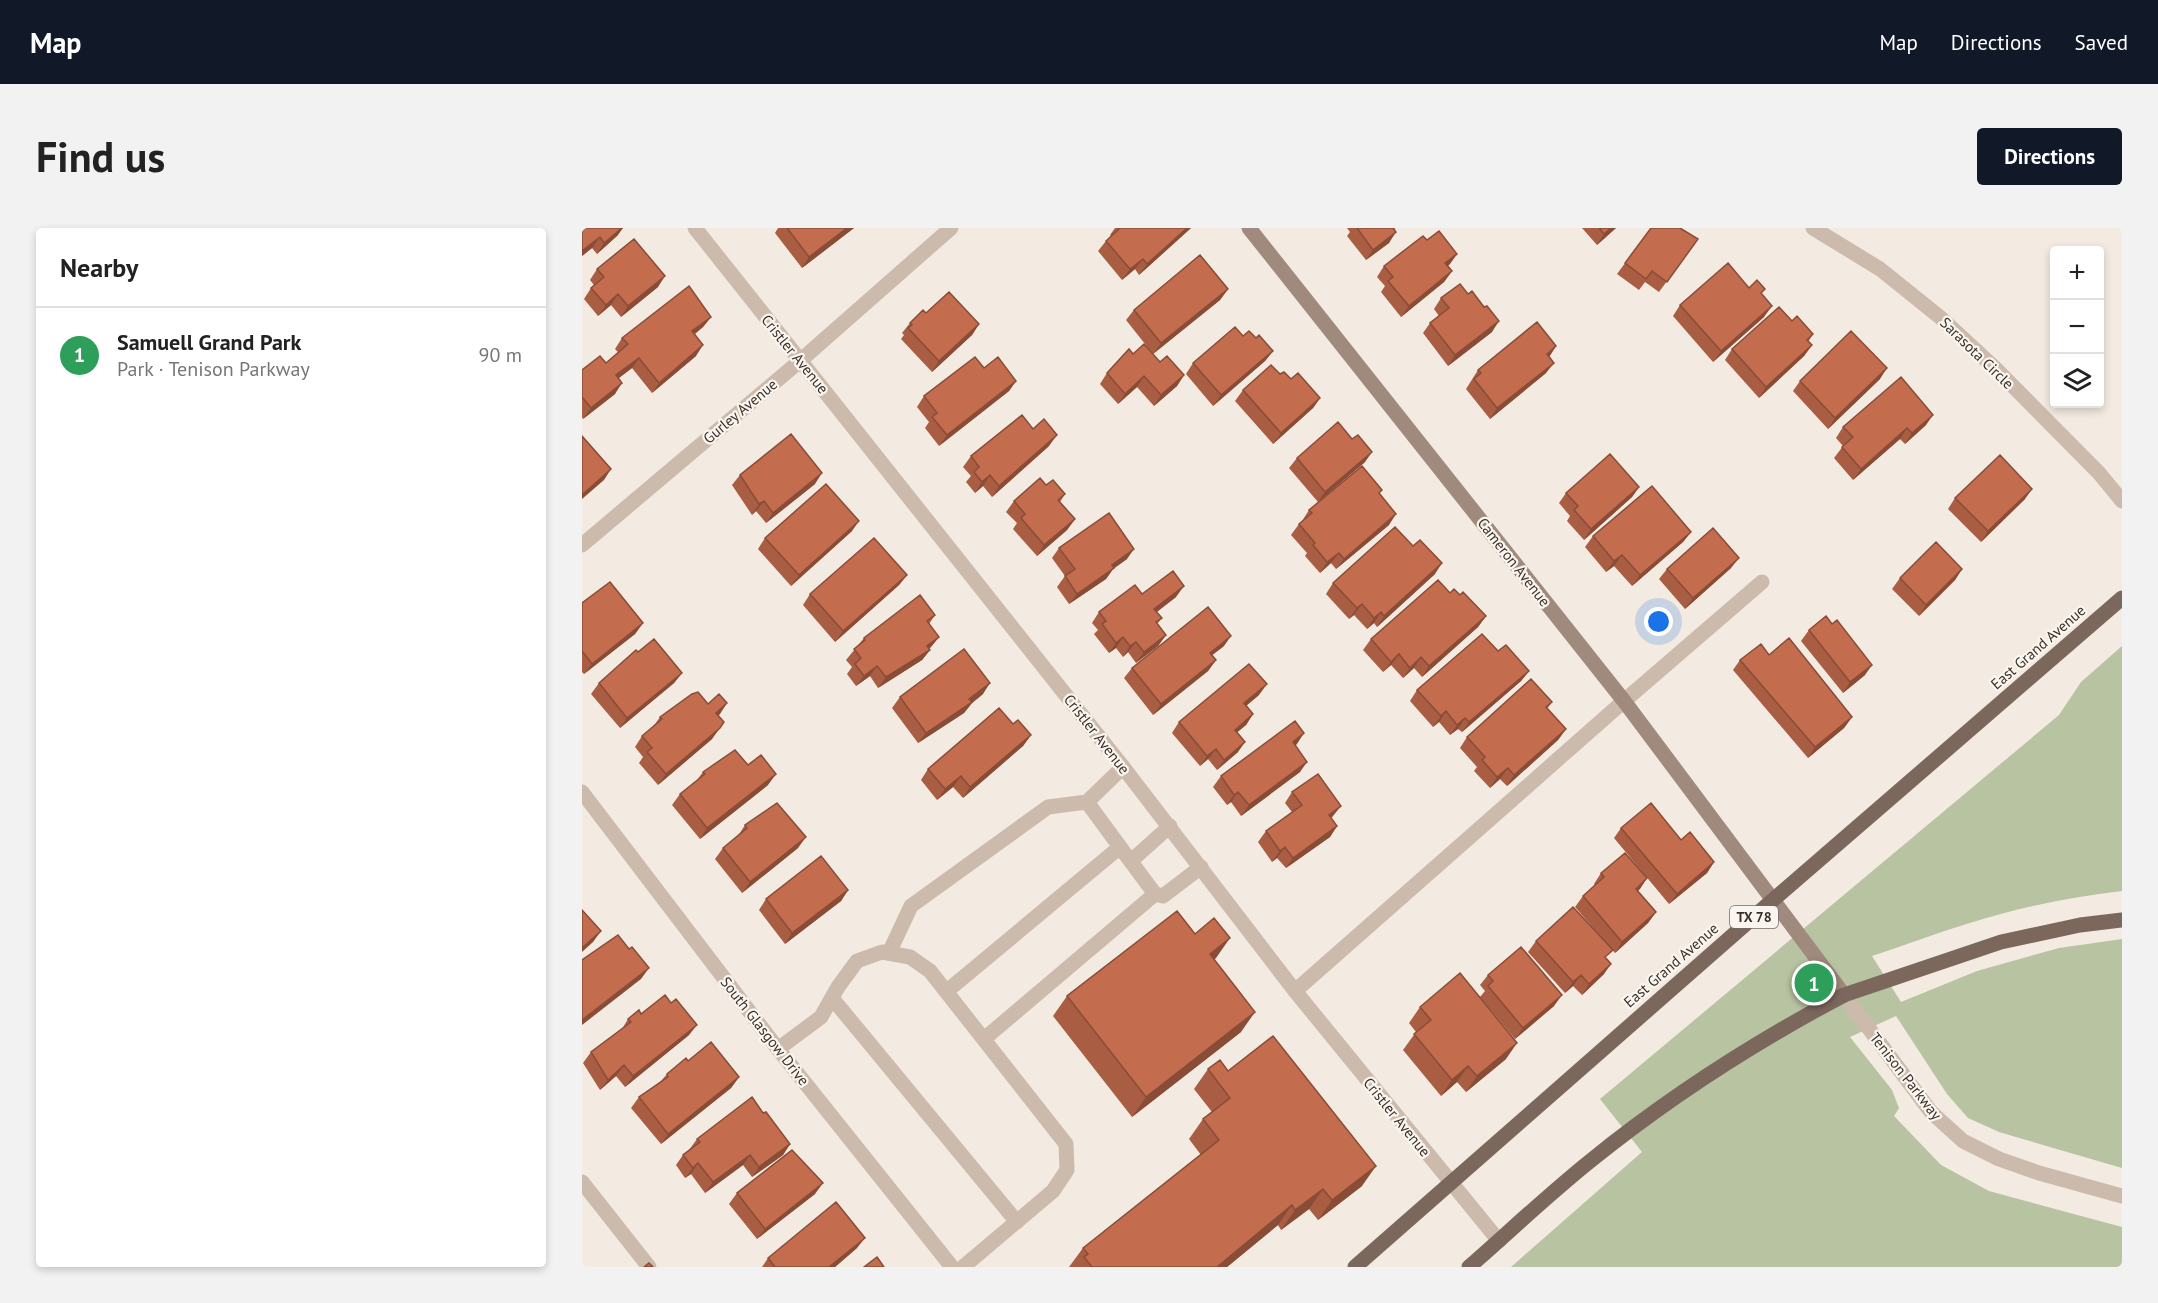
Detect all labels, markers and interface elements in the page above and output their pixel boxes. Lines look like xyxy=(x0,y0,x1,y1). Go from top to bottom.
text: Map xyxy=(30,24,81,61)
text: Map xyxy=(1879,29,1918,56)
text: Directions xyxy=(1951,29,2042,56)
text: Saved xyxy=(2075,29,2128,56)
button: Directions xyxy=(1977,128,2122,185)
text: Find us xyxy=(36,129,165,184)
map controls xyxy=(2050,246,2104,408)
button: + xyxy=(2050,246,2104,300)
text: Nearby xyxy=(60,251,138,284)
button: − xyxy=(2050,300,2104,354)
street label: Cristler Avenue xyxy=(757,311,833,397)
street label: Sarasota Circle xyxy=(1936,313,2018,393)
text: Samuell Grand Park xyxy=(117,328,301,356)
text: 1 xyxy=(74,342,85,368)
text: 90 m xyxy=(479,342,522,368)
button: layers xyxy=(2050,354,2104,408)
text: Park · Tenison Parkway xyxy=(117,356,310,382)
street label: Gurley Avenue xyxy=(699,375,781,447)
street label: Cameron Avenue xyxy=(1473,514,1555,610)
street label: East Grand Avenue xyxy=(1987,601,2089,693)
your location xyxy=(1644,607,1673,636)
street label: Cristler Avenue xyxy=(1060,690,1134,778)
road number: TX 78 xyxy=(1730,906,1778,928)
street label: East Grand Avenue xyxy=(1620,919,1722,1011)
pin: 1 xyxy=(1794,960,1834,1005)
street label: South Glasgow Drive xyxy=(717,973,813,1089)
street label: Tenison Parkway xyxy=(1866,1028,1946,1124)
street label: Cristler Avenue xyxy=(1359,1074,1435,1160)

